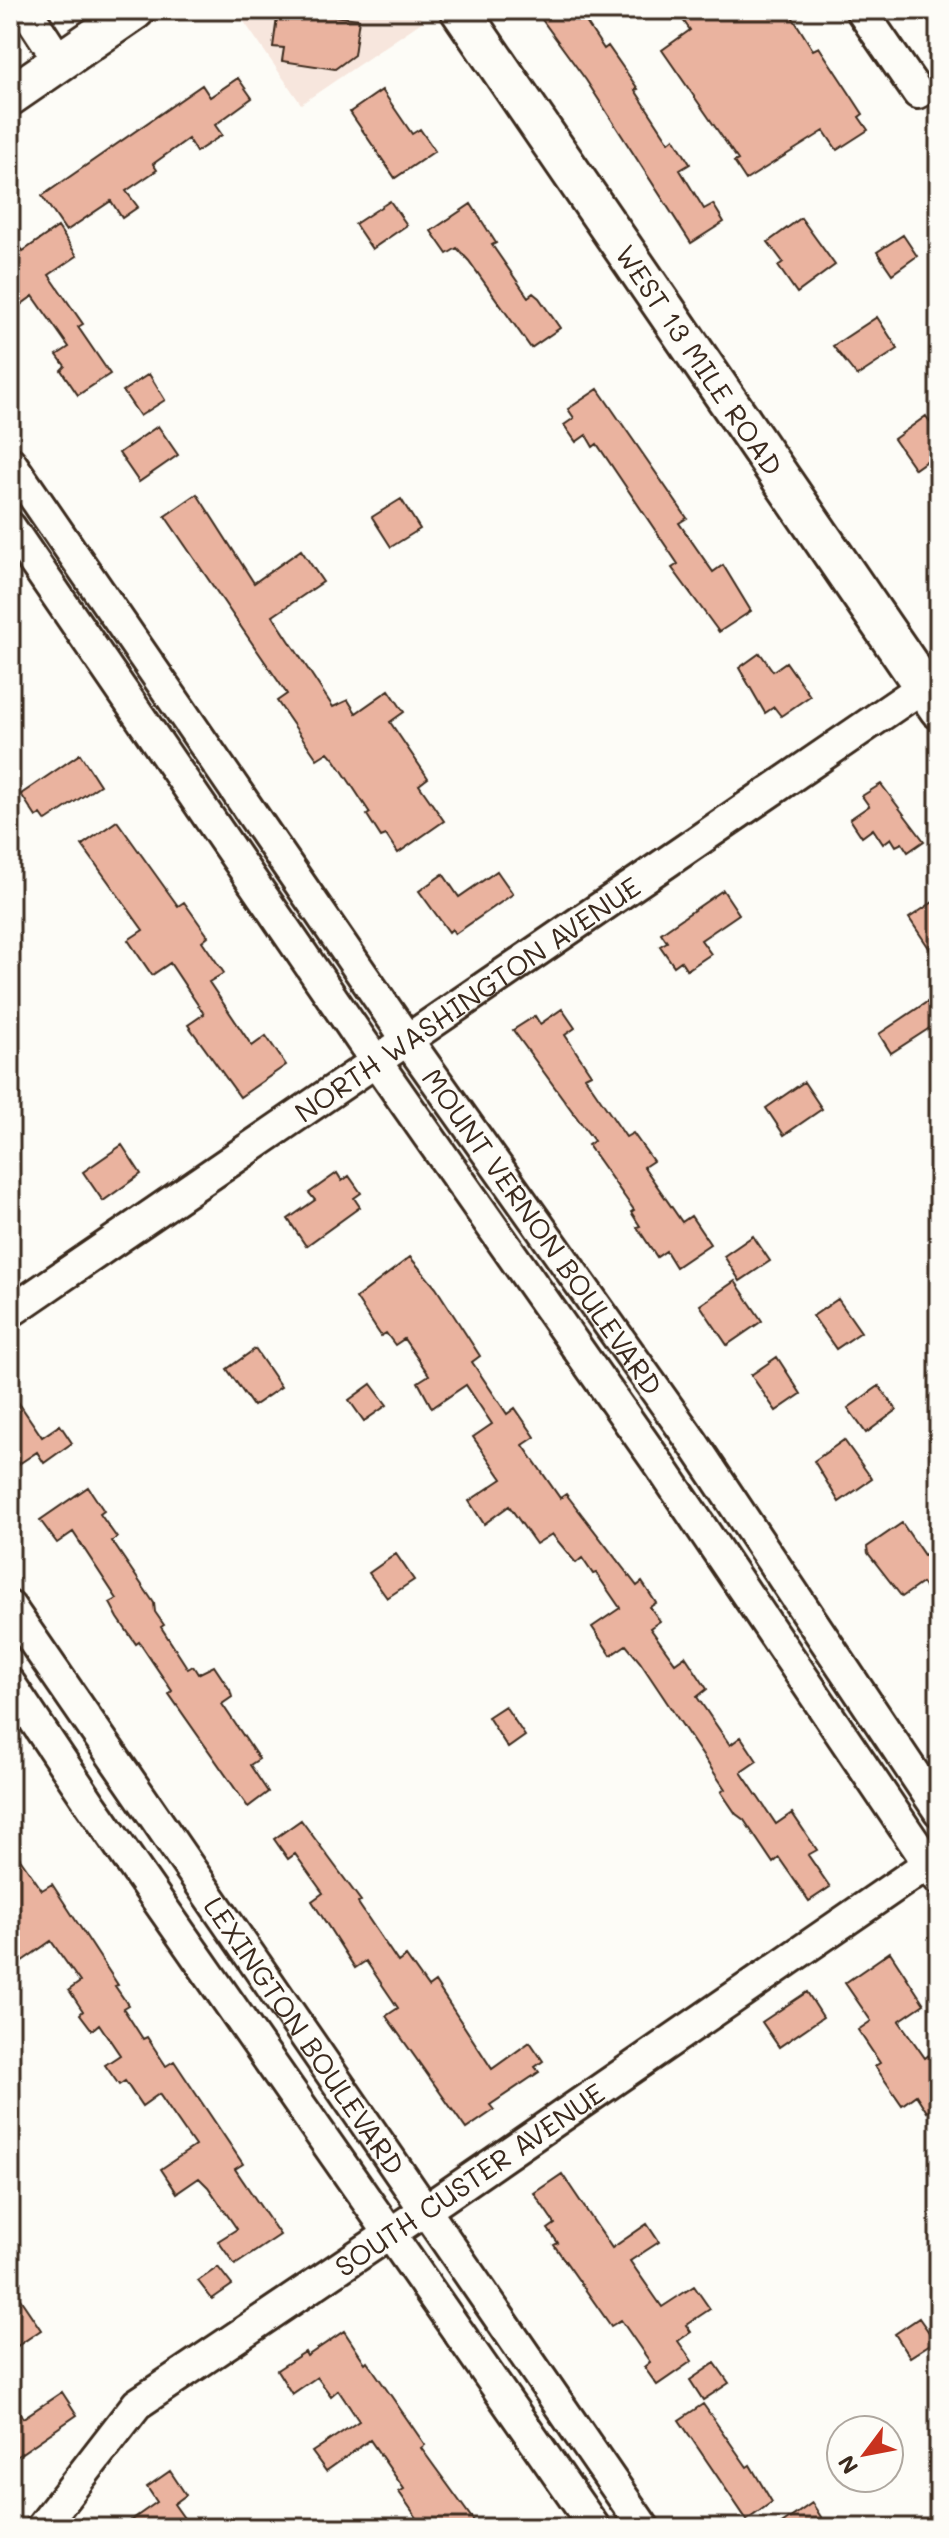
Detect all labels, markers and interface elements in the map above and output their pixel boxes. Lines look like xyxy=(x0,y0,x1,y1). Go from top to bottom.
street label: WEST 13 MILE ROAD xyxy=(608,237,791,482)
street label: NORTH WASHINGTON AVENUE xyxy=(287,868,647,1130)
street label: MOUNT VERNON BOULEVARD xyxy=(415,1061,671,1402)
street label: LEXINGTON BOULEVARD xyxy=(196,1889,413,2181)
street label: SOUTH CUSTER AVENUE xyxy=(327,2074,611,2284)
north arrow xyxy=(825,2414,905,2494)
text: N xyxy=(831,2450,864,2480)

